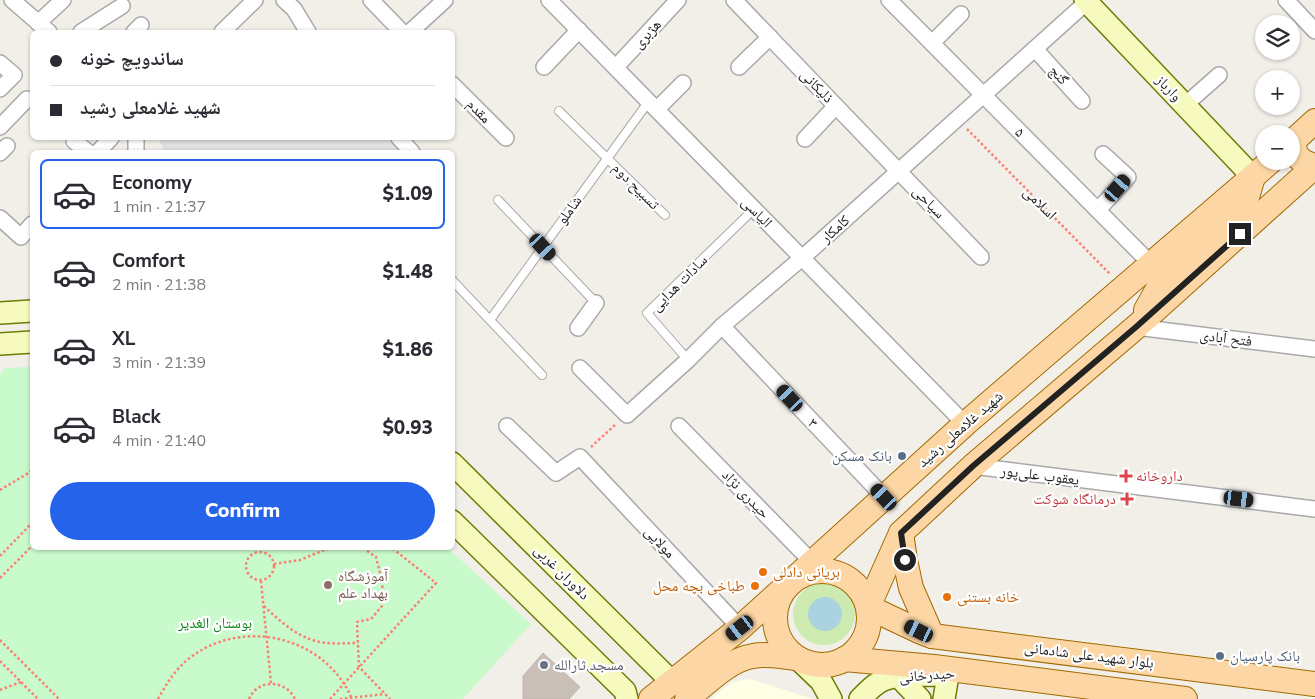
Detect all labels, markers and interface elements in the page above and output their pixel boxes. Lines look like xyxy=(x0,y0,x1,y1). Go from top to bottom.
street label: هژبری xyxy=(628,15,666,53)
map controls xyxy=(1255,15,1300,170)
button: layers xyxy=(1255,15,1300,60)
text: ساندویچ خونه xyxy=(80,46,184,72)
street label: گنج xyxy=(1045,61,1074,90)
street label: ذلیکانی xyxy=(796,65,838,107)
street label: وارباز xyxy=(1151,69,1187,106)
button: + xyxy=(1255,70,1300,115)
street label: مقدم xyxy=(462,94,496,128)
text: شهید غلامعلی رشید xyxy=(80,95,221,121)
street label: ۵ xyxy=(1011,123,1030,142)
button: − xyxy=(1255,125,1300,170)
street label: تسبیح دوم xyxy=(608,158,664,214)
text: Economy xyxy=(112,170,192,196)
icon: car xyxy=(52,172,97,217)
car xyxy=(1102,172,1133,204)
text: $1.09 xyxy=(382,181,433,207)
street label: سیاحی xyxy=(908,181,950,223)
street label: اسلامی xyxy=(1019,182,1061,224)
street label: شاملو xyxy=(552,191,586,228)
street label: الیاسی xyxy=(737,192,777,232)
text: 1 min · 21:37 xyxy=(112,196,206,218)
street label: کامکار xyxy=(815,210,854,248)
route end xyxy=(1229,223,1251,245)
car xyxy=(527,231,558,263)
text: Comfort xyxy=(112,248,185,274)
icon: car xyxy=(52,250,97,295)
street label: سادات هدایی xyxy=(646,250,712,316)
text: $1.48 xyxy=(382,259,433,285)
text: 2 min · 21:38 xyxy=(112,274,206,296)
street label: فتح آبادی xyxy=(1199,325,1253,351)
text: XL xyxy=(112,326,135,352)
icon: car xyxy=(52,328,97,373)
text: $1.86 xyxy=(382,337,433,363)
text: 3 min · 21:39 xyxy=(112,352,206,374)
car xyxy=(774,382,805,414)
street label: شهید غلامعلی رشید xyxy=(913,386,1007,472)
text: Black xyxy=(112,404,161,430)
icon: car xyxy=(52,406,97,451)
street label: ۳ xyxy=(803,414,823,432)
text: $0.93 xyxy=(382,415,433,441)
text: 4 min · 21:40 xyxy=(112,430,206,452)
place label: بانک مسکن xyxy=(832,446,892,466)
marker: بانک مسکن xyxy=(896,450,908,462)
street label: یعقوب علی‌پور xyxy=(999,460,1081,490)
street label: حیدری نژاد xyxy=(718,465,775,523)
place label: داروخانه xyxy=(1136,466,1183,486)
marker: داروخانه xyxy=(1120,470,1132,482)
car xyxy=(868,481,899,513)
button: Confirm xyxy=(50,482,435,540)
place label: درمانگاه شوکت xyxy=(1033,489,1116,509)
car xyxy=(1223,490,1254,508)
marker: درمانگاه شوکت xyxy=(1120,492,1134,506)
street label: مولایی xyxy=(640,522,680,562)
street label: دلاوران غربی xyxy=(530,540,594,604)
route start xyxy=(894,549,916,571)
place label: بریانی دادلی xyxy=(773,562,840,582)
place label: آموزشگاه بهداد علم xyxy=(338,566,389,603)
marker: بریانی دادلی xyxy=(757,566,769,578)
place label: طباخی بچه محل xyxy=(653,576,745,596)
marker: آموزشگاه بهداد علم xyxy=(322,579,334,591)
marker: طباخی بچه محل xyxy=(749,580,761,592)
place label: خانه بستنی xyxy=(957,587,1020,607)
marker: خانه بستنی xyxy=(941,591,953,603)
park label: بوستان الغدیر xyxy=(177,613,252,633)
car xyxy=(723,613,756,643)
car xyxy=(902,618,935,644)
street label: بلوار شهید علی شادمانی xyxy=(1023,637,1155,673)
place label: بانک پارسیان xyxy=(1230,646,1300,666)
marker: بانک پارسیان xyxy=(1214,650,1226,662)
place label: مسجد ثارالله xyxy=(554,655,624,675)
marker: مسجد ثارالله xyxy=(538,659,550,671)
street label: حیدرخانی xyxy=(899,663,956,687)

